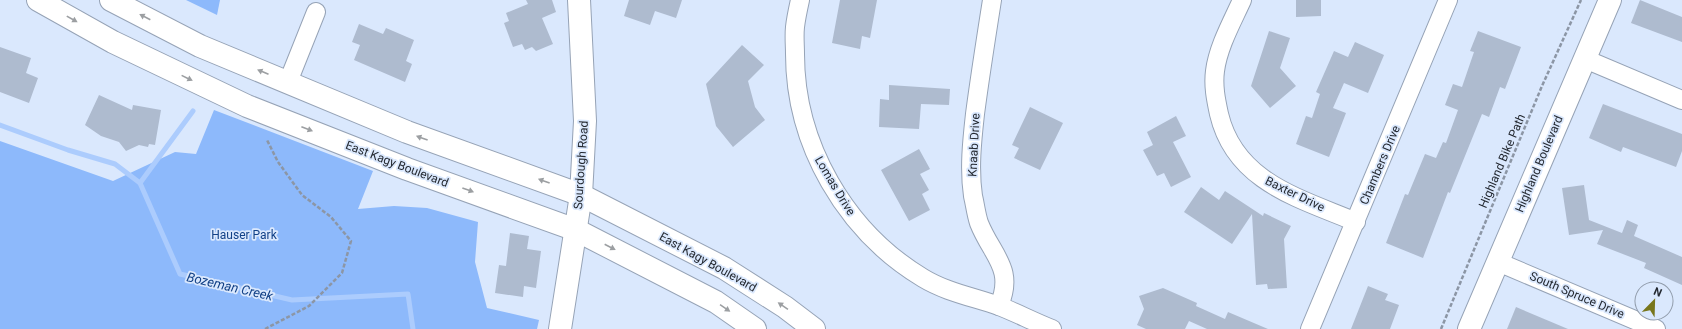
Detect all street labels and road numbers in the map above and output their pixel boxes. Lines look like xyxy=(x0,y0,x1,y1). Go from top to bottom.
street label: Highland Bike Path xyxy=(1476,112,1528,210)
street label: Knaab Drive xyxy=(965,113,983,177)
street label: Highland Boulevard xyxy=(1512,114,1566,214)
street label: Sourdough Road xyxy=(571,120,591,210)
street label: Chambers Drive xyxy=(1357,123,1403,207)
street label: East Kagy Boulevard xyxy=(344,138,450,190)
street label: Lomas Drive xyxy=(812,154,858,218)
street label: Baxter Drive xyxy=(1263,174,1327,214)
street label: East Kagy Boulevard xyxy=(657,229,759,295)
street label: South Spruce Drive xyxy=(1528,269,1626,321)

